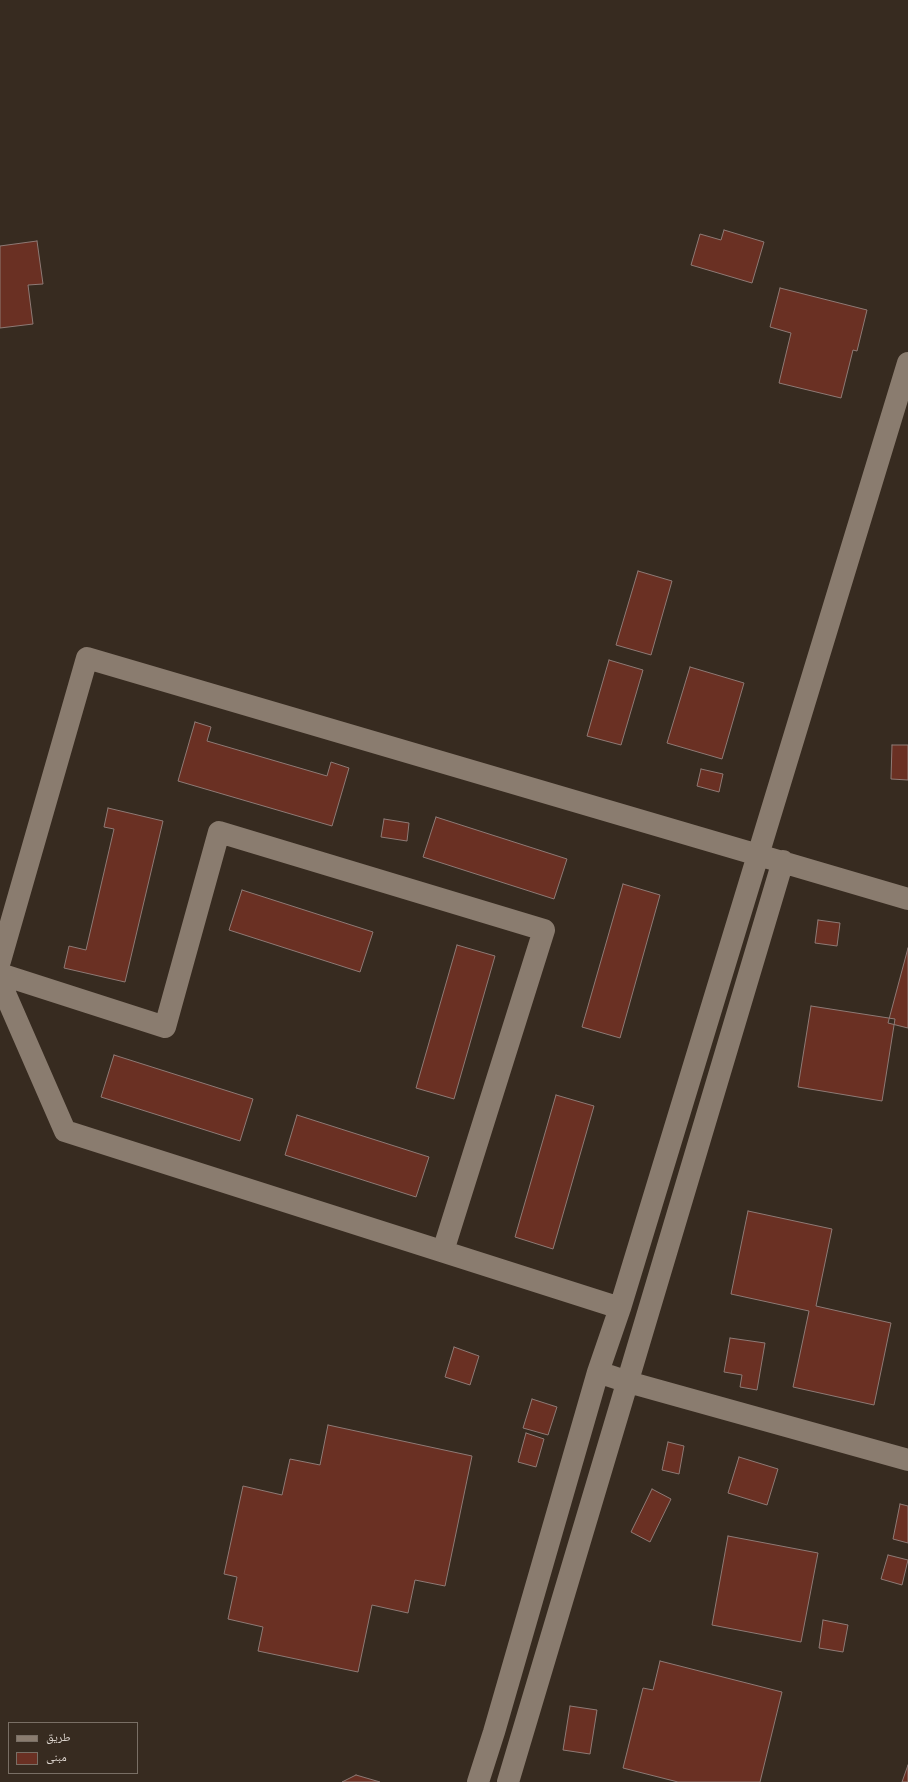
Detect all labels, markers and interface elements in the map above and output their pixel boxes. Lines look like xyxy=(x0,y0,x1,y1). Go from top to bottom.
legend xyxy=(8,1722,138,1774)
text: طريق xyxy=(46,1730,71,1744)
text: مبنى xyxy=(46,1750,67,1764)

